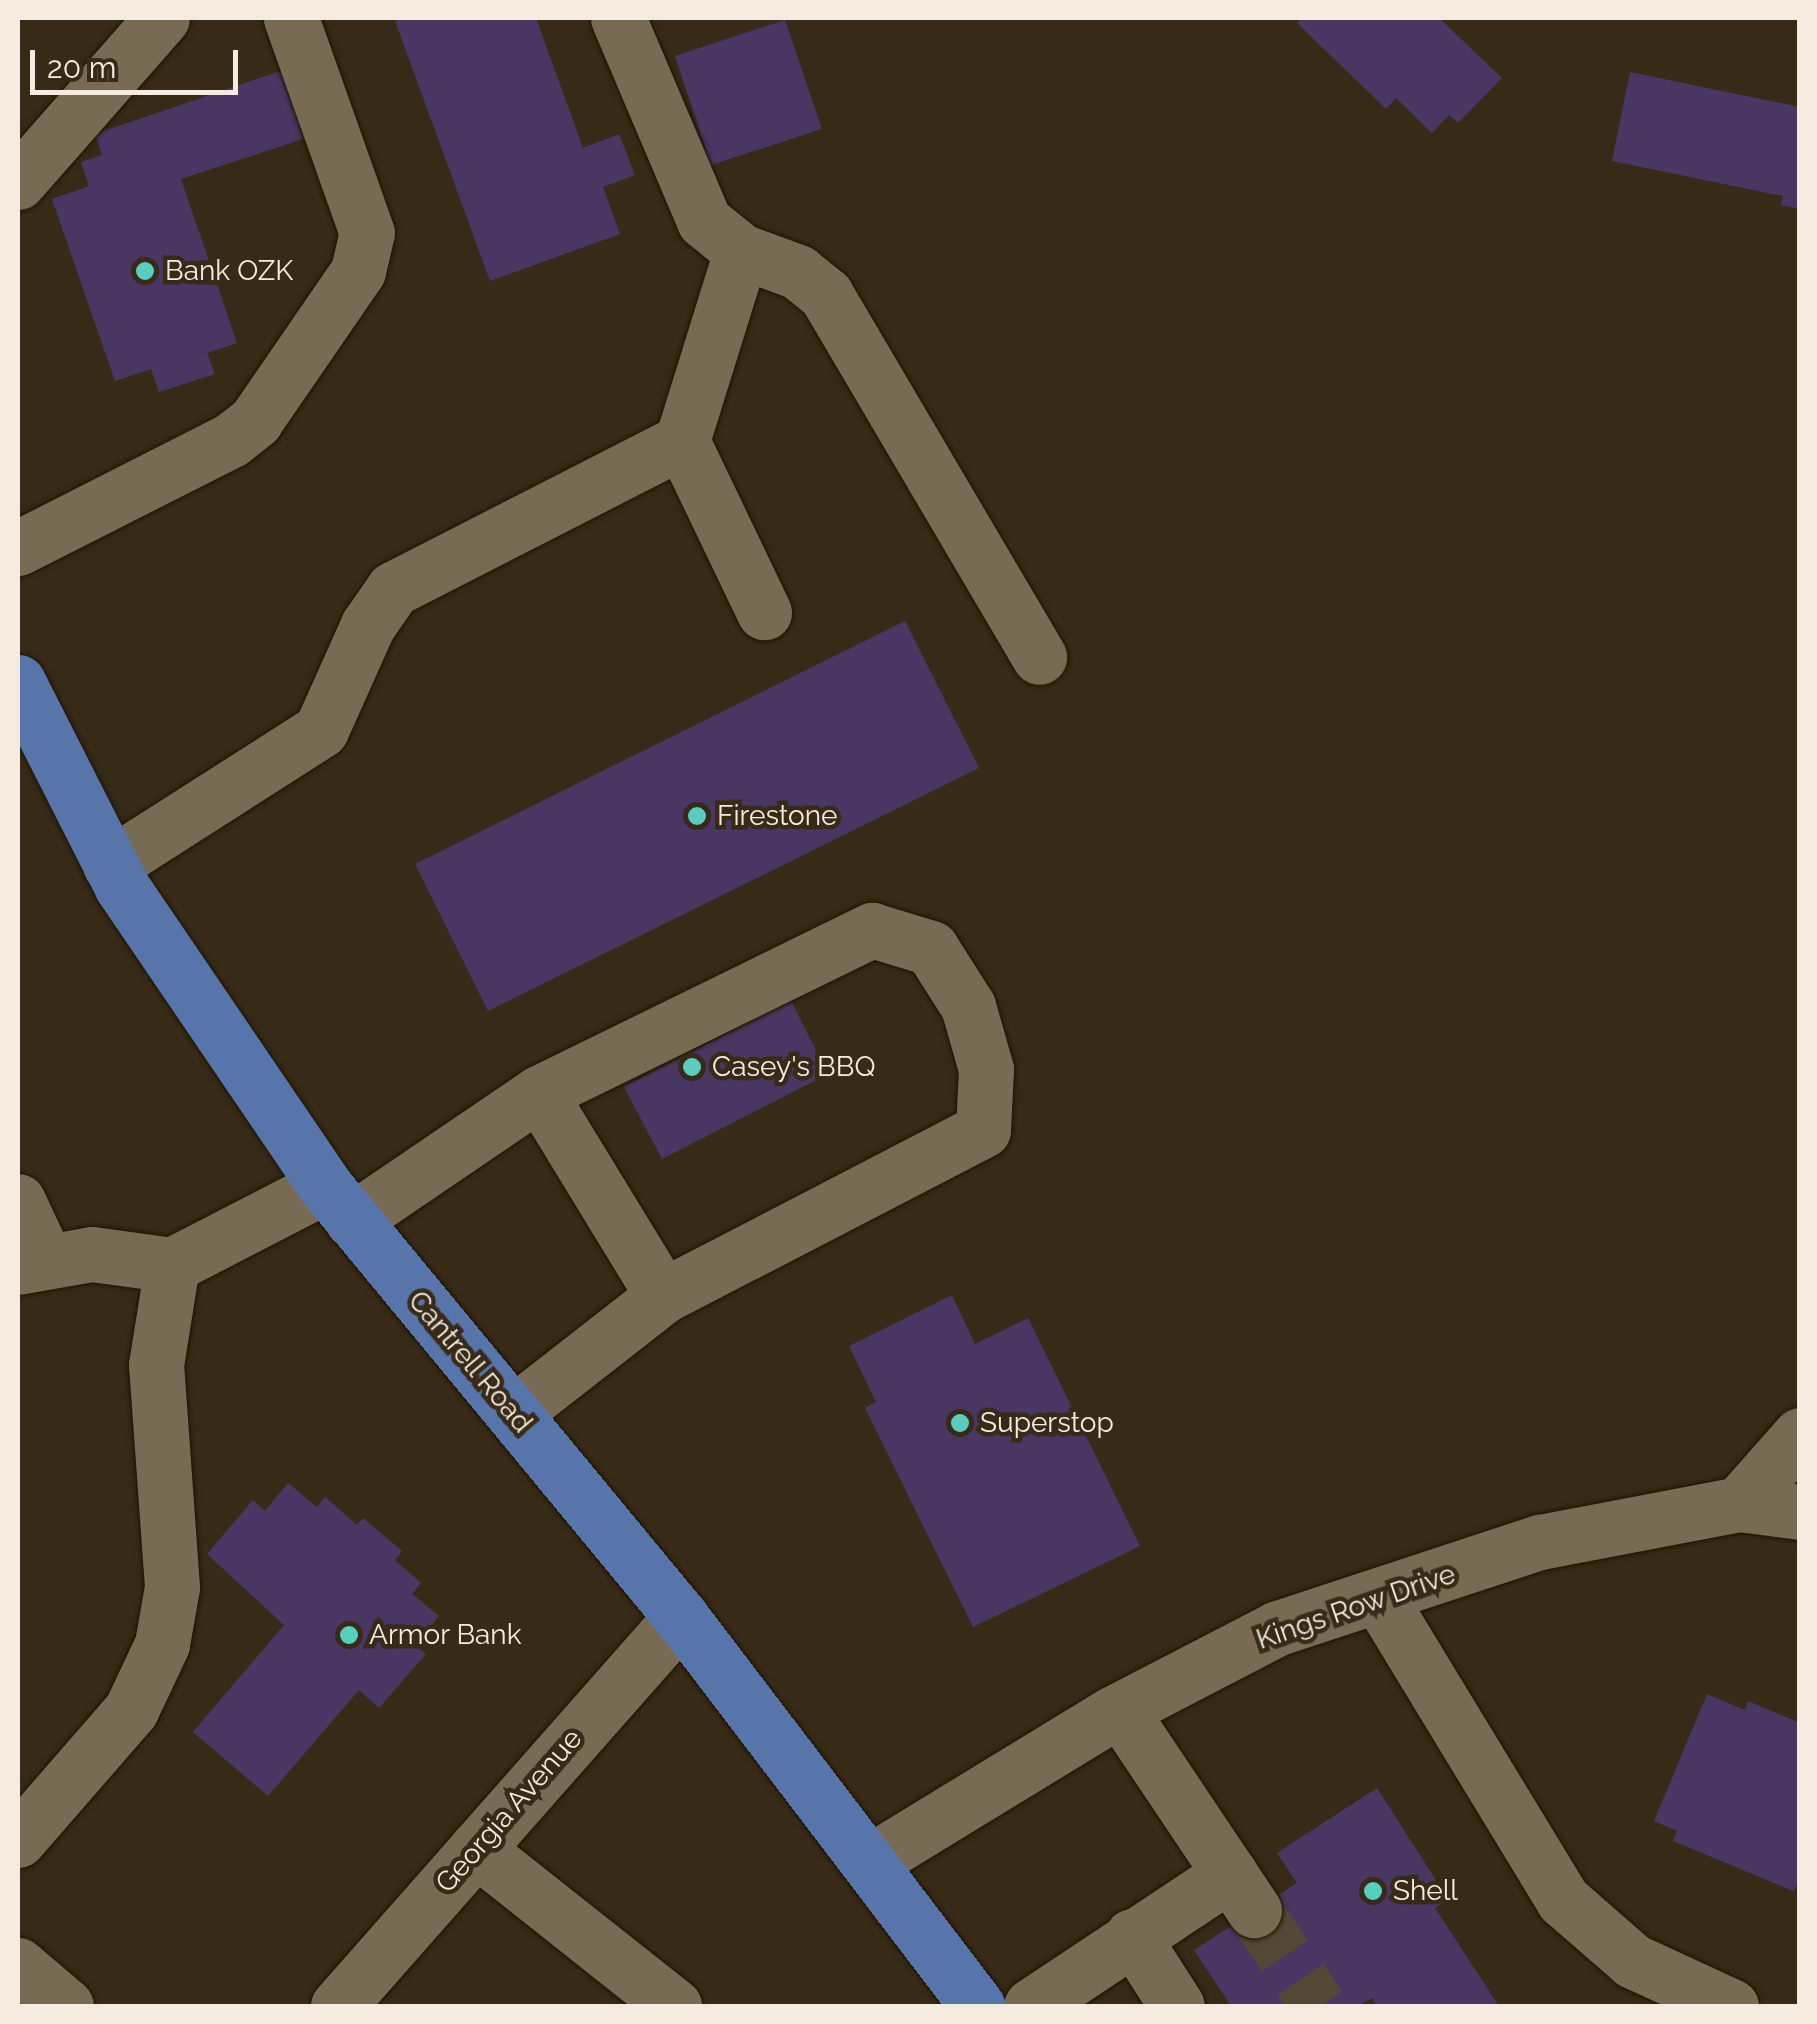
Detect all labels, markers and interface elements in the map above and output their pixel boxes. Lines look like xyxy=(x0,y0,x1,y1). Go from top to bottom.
scale bar xyxy=(35,30,242,92)
text: 20 m xyxy=(47,50,116,85)
place label: Bank OZK xyxy=(165,254,293,288)
marker: Bank OZK xyxy=(134,260,156,282)
place label: Firestone xyxy=(717,799,837,833)
marker: Firestone xyxy=(686,805,708,827)
place label: Casey's BBQ xyxy=(712,1050,875,1084)
marker: Casey's BBQ xyxy=(681,1056,703,1078)
street label: Cantrell Road xyxy=(401,1284,539,1440)
place label: Superstop xyxy=(980,1406,1114,1440)
marker: Superstop xyxy=(949,1412,971,1434)
street label: Kings Row Drive xyxy=(1252,1557,1460,1657)
place label: Armor Bank xyxy=(369,1618,522,1652)
marker: Armor Bank xyxy=(338,1624,360,1646)
street label: Georgia Avenue xyxy=(429,1722,589,1900)
place label: Shell xyxy=(1393,1874,1458,1908)
marker: Shell xyxy=(1362,1880,1384,1902)

